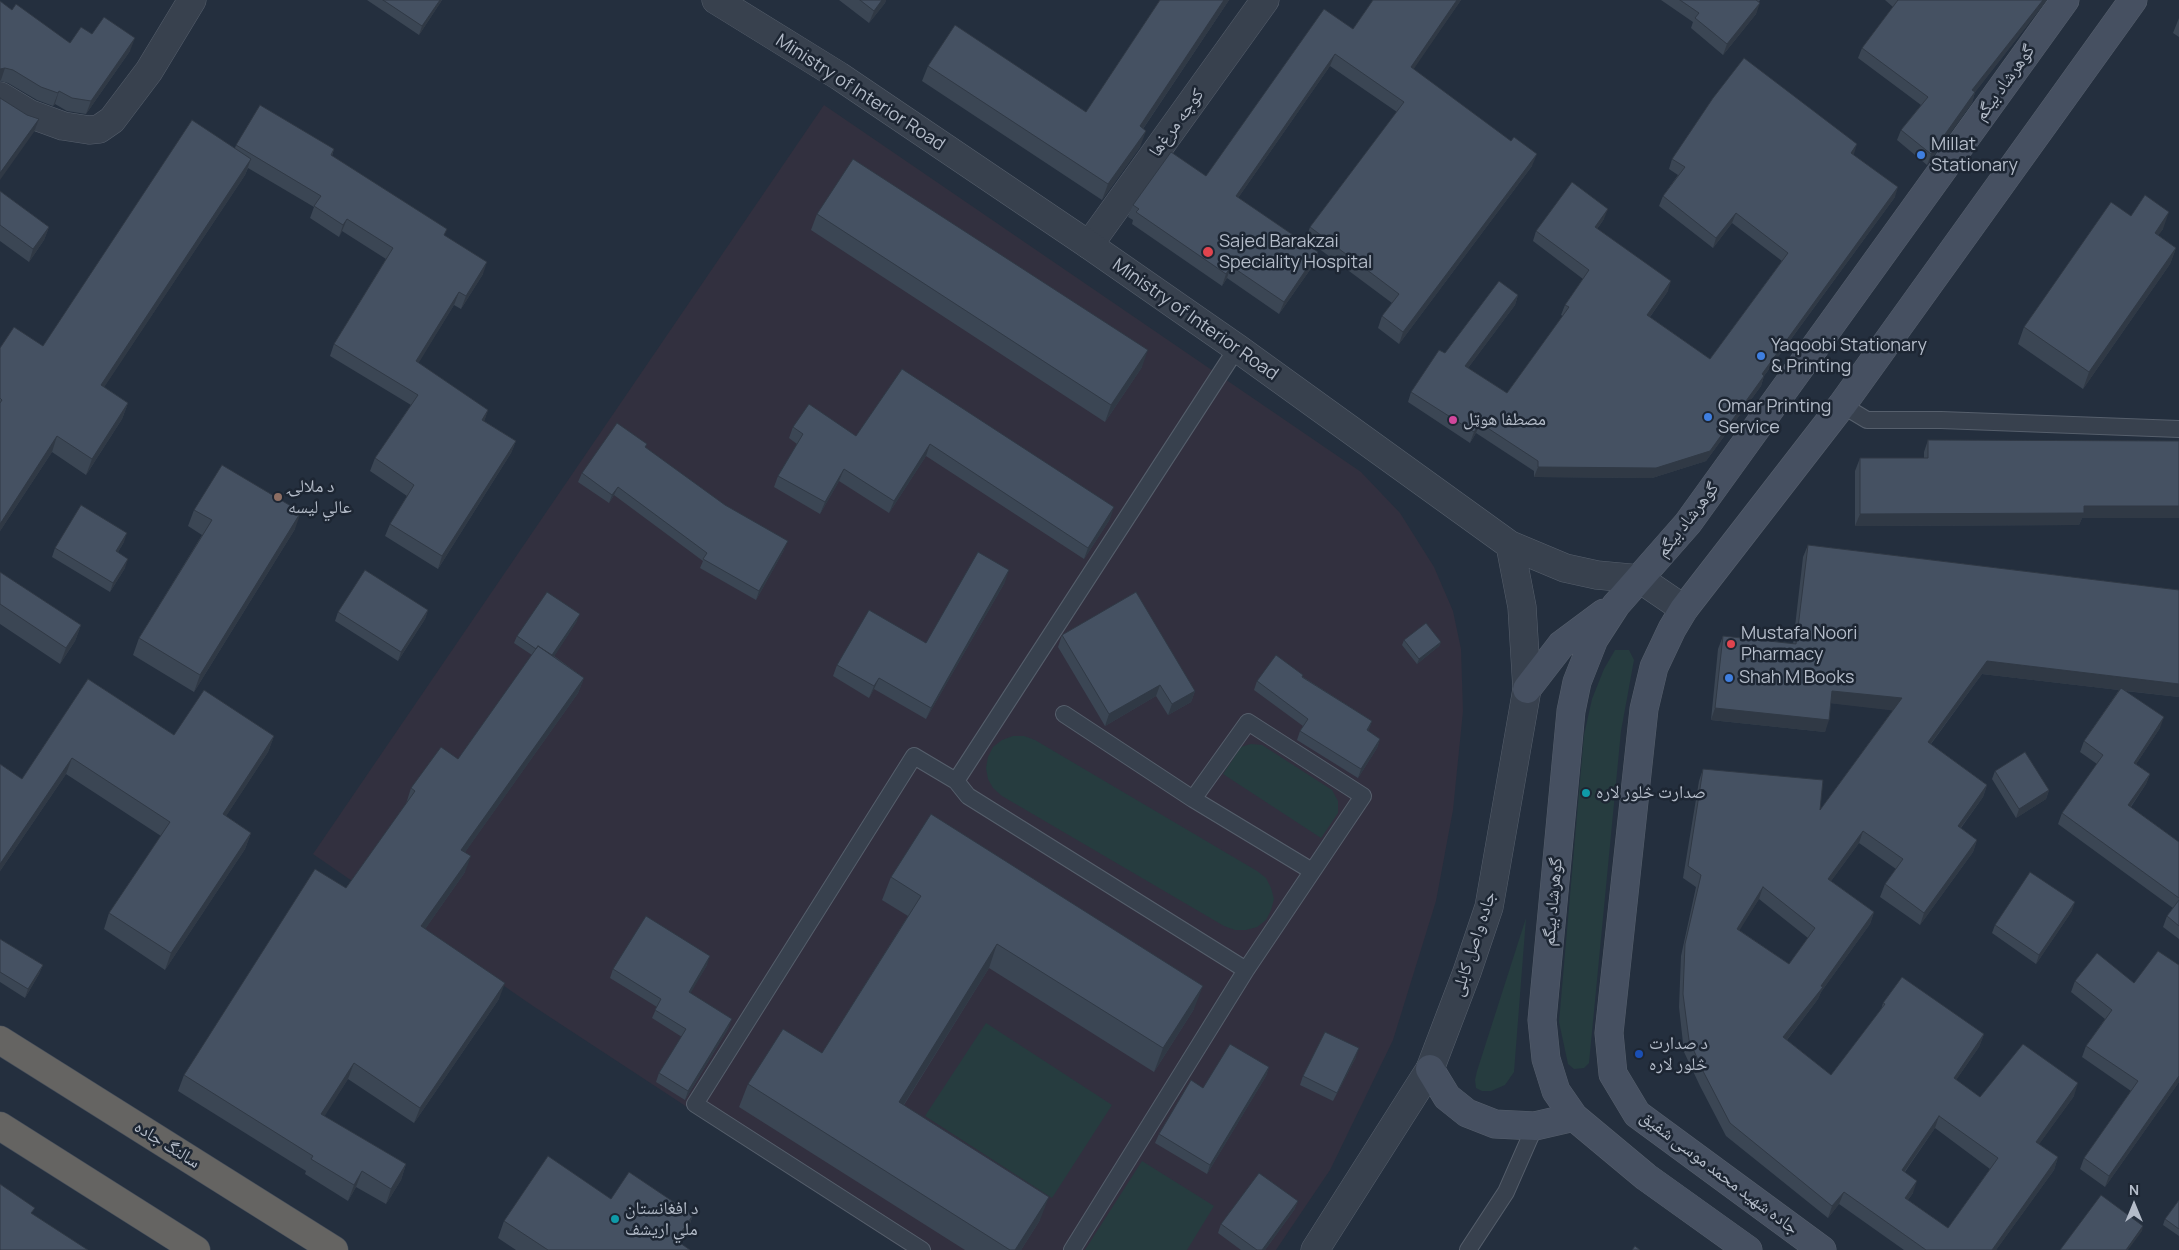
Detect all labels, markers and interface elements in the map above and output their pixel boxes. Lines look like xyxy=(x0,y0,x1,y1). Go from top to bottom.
street label: Ministry of Interior Road xyxy=(771,30,949,156)
street label: گوهرشاد بیگم xyxy=(1970,41,2040,125)
street label: کوچه مرغ‌ها xyxy=(1145,85,1209,161)
place label: Millat Stationary xyxy=(1931,134,2018,176)
marker: Millat Stationary xyxy=(1915,149,1927,161)
place label: Sajed Barakzai Speciality Hospital xyxy=(1219,231,1372,274)
marker: Sajed Barakzai Speciality Hospital xyxy=(1201,245,1215,259)
street label: Ministry of Interior Road xyxy=(1108,255,1282,385)
place label: Yaqoobi Stationary & Printing xyxy=(1771,335,1927,378)
marker: Yaqoobi Stationary & Printing xyxy=(1755,350,1767,362)
place label: Omar Printing Service xyxy=(1718,396,1831,438)
place label: مصطفا هوټل xyxy=(1463,409,1546,431)
marker: Omar Printing Service xyxy=(1702,411,1714,423)
marker: مصطفا هوټل xyxy=(1447,414,1459,426)
place label: د ملالۍ عالي لیسه xyxy=(288,476,352,518)
street label: گوهرشاد بیگم xyxy=(1652,478,1724,562)
marker: د ملالۍ عالي لیسه xyxy=(272,491,284,503)
place label: Mustafa Noori Pharmacy xyxy=(1741,623,1857,666)
marker: Mustafa Noori Pharmacy xyxy=(1725,638,1737,650)
place label: Shah M Books xyxy=(1739,667,1854,689)
marker: Shah M Books xyxy=(1723,672,1735,684)
place label: صدارت څلور لاره xyxy=(1596,782,1706,804)
marker: صدارت څلور لاره xyxy=(1580,787,1592,799)
street label: گوهرشاد بیگم xyxy=(1538,857,1568,947)
street label: جاده واصل کابلی xyxy=(1447,889,1501,999)
place label: د صدارت څلور لاره xyxy=(1649,1033,1708,1076)
marker: د صدارت څلور لاره xyxy=(1633,1048,1645,1060)
street label: جاده شهید محمد موسی شفیق xyxy=(1636,1106,1802,1240)
street label: سالنگ جاده xyxy=(130,1116,204,1174)
north arrow xyxy=(2109,1180,2159,1230)
text: N xyxy=(2129,1180,2139,1199)
place label: د افغانستان ملي اریشف xyxy=(625,1198,698,1240)
marker: د افغانستان ملي اریشف xyxy=(609,1213,621,1225)

